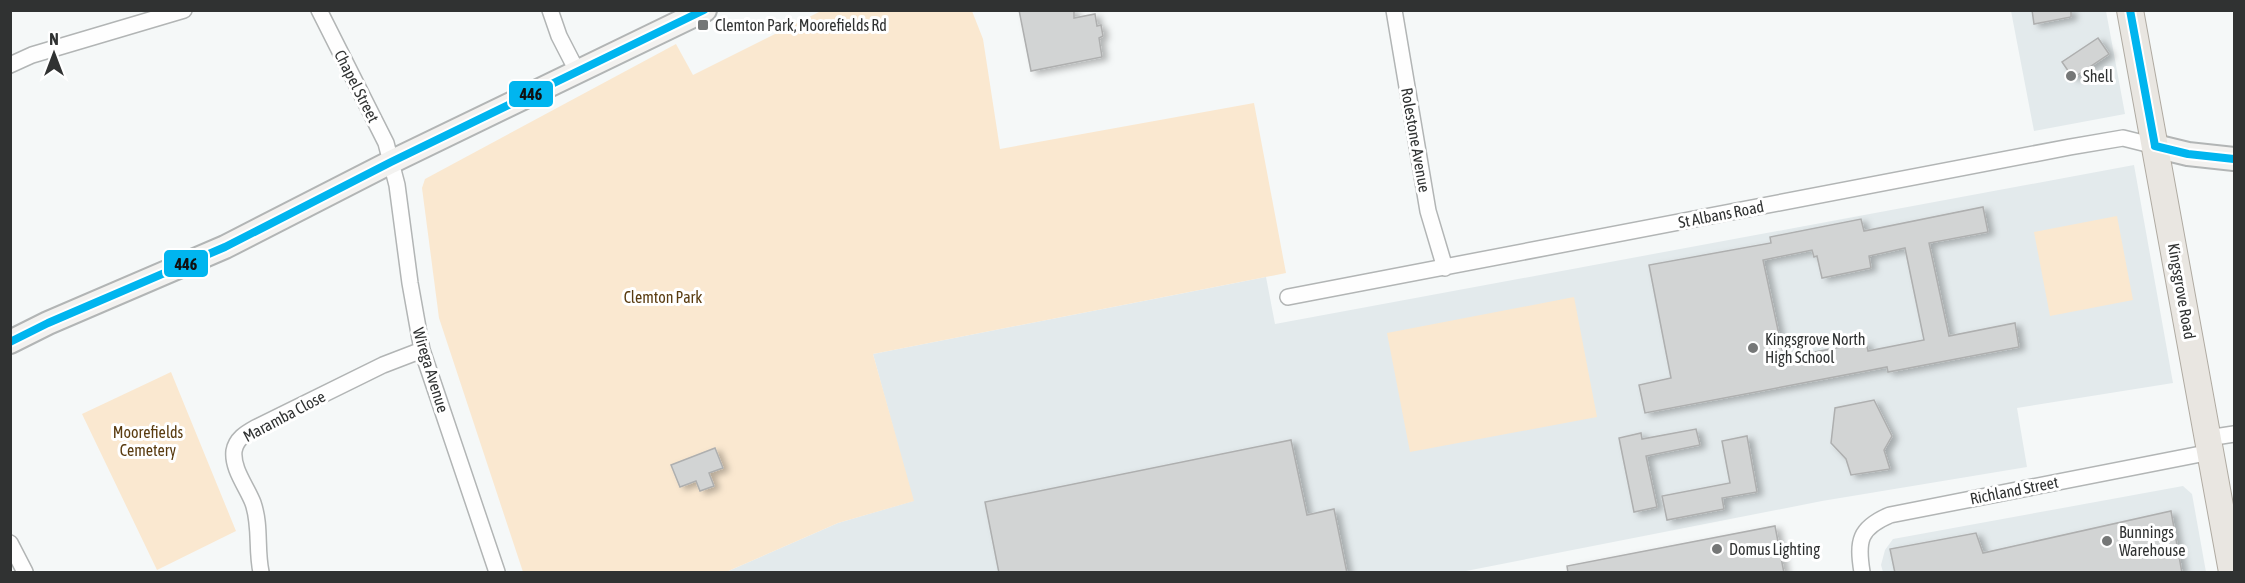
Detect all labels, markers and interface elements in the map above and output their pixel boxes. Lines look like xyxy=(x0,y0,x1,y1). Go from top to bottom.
place label: Clemton Park, Moorefields Rd xyxy=(715,16,887,34)
marker: Clemton Park, Moorefields Rd xyxy=(696,18,710,32)
north arrow xyxy=(24,24,84,84)
text: N xyxy=(49,30,59,48)
street label: Chapel Street xyxy=(330,47,383,126)
place label: Shell xyxy=(2083,67,2114,85)
marker: Shell xyxy=(2064,69,2078,83)
line badge: 446 xyxy=(508,80,554,108)
text: 446 xyxy=(519,85,543,103)
street label: Rolestone Avenue xyxy=(1398,86,1434,194)
street label: St Albans Road xyxy=(1677,197,1765,231)
street label: Kingsgrove Road xyxy=(2164,242,2199,341)
line badge: 446 xyxy=(163,249,209,278)
text: 446 xyxy=(174,255,198,273)
park label: Clemton Park xyxy=(624,288,702,306)
street label: Wirega Avenue xyxy=(409,325,452,415)
place label: Kingsgrove North High School xyxy=(1765,330,1866,367)
marker: Kingsgrove North High School xyxy=(1746,341,1760,355)
street label: Maramba Close xyxy=(240,387,328,445)
park label: Moorefields Cemetery xyxy=(113,423,184,460)
street label: Richland Street xyxy=(1968,473,2060,507)
place label: Bunnings Warehouse xyxy=(2119,523,2185,559)
marker: Bunnings Warehouse xyxy=(2100,534,2114,548)
place label: Domus Lighting xyxy=(1729,540,1820,559)
marker: Domus Lighting xyxy=(1710,542,1724,556)

